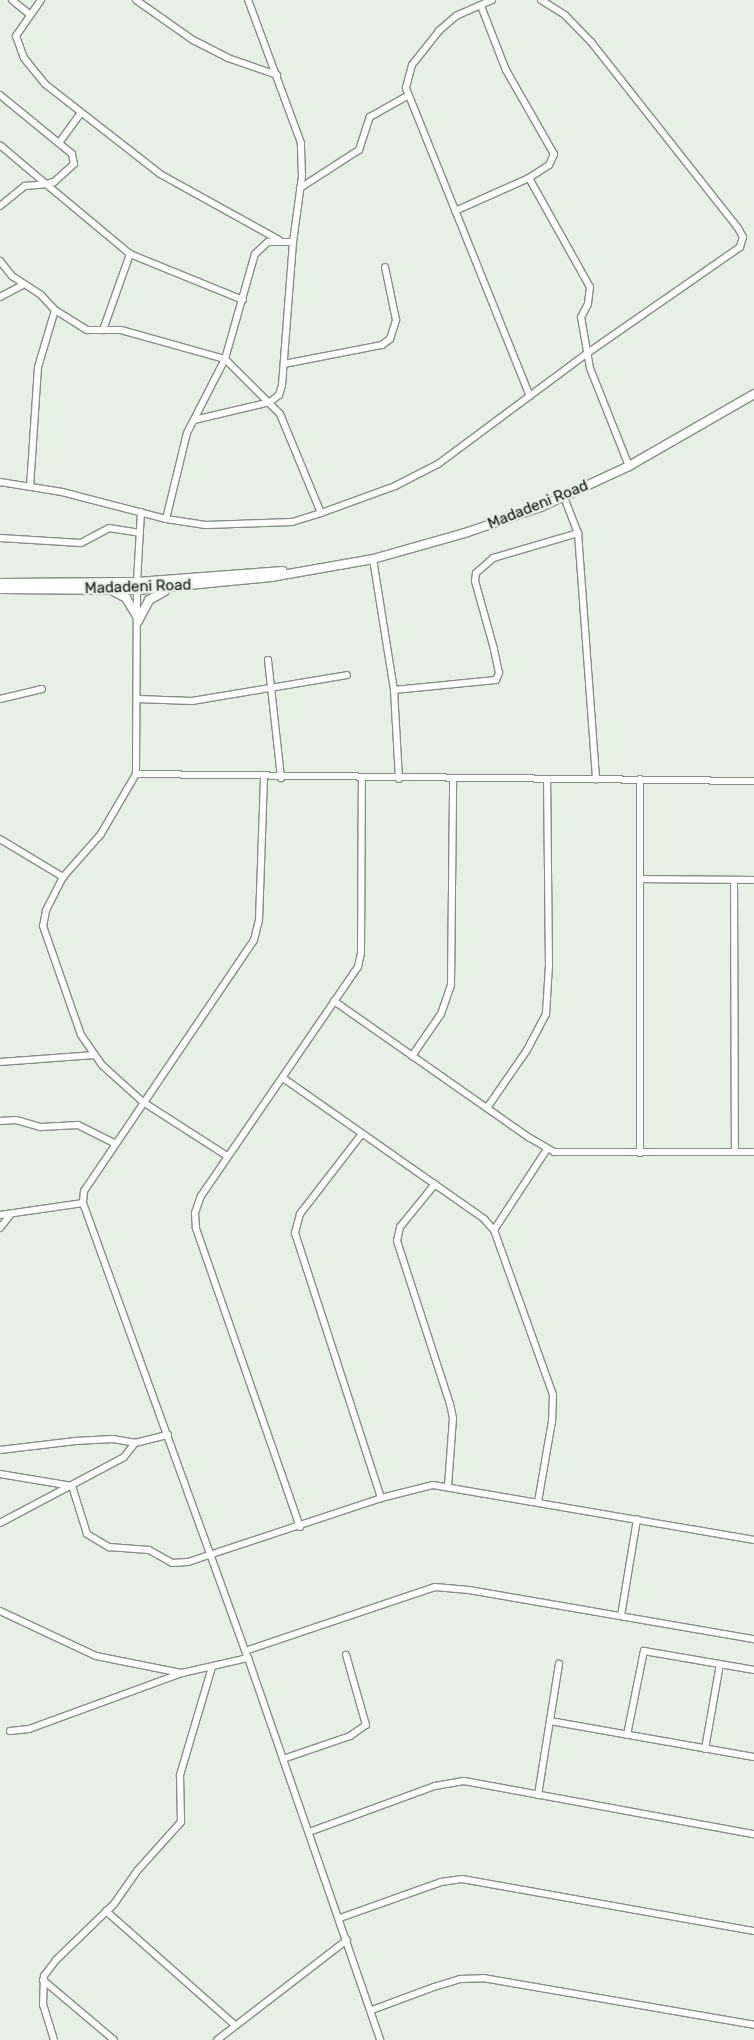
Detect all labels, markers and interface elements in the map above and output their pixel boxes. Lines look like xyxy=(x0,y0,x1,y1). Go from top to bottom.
street label: Madadeni Road xyxy=(485,477,591,533)
street label: Madadeni Road xyxy=(84,576,192,598)

